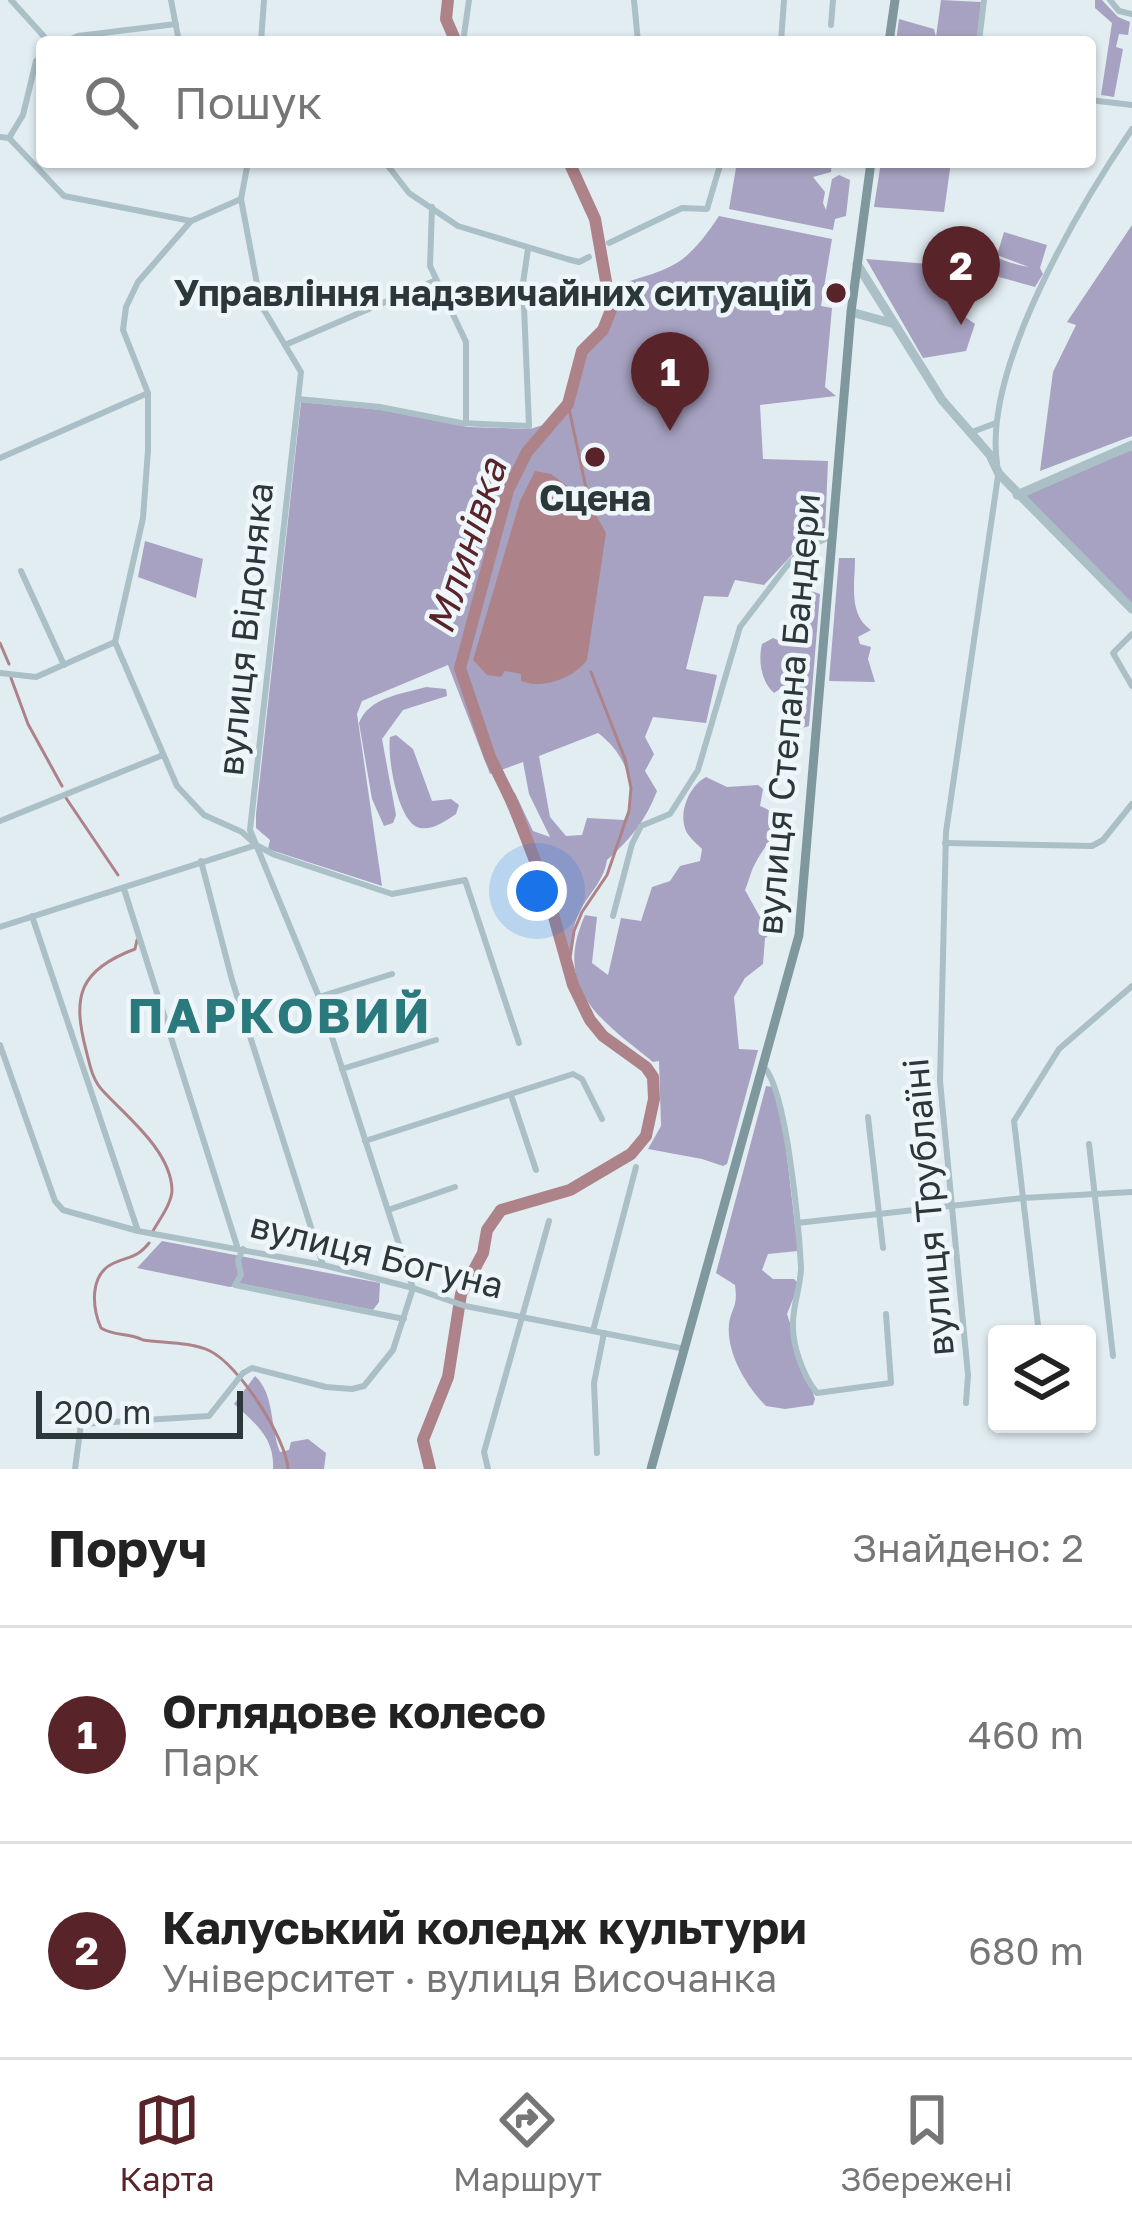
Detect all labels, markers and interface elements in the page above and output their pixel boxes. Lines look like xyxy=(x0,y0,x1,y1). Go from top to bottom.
search box xyxy=(36,36,1096,168)
icon: search xyxy=(78,69,144,135)
text: Пошук xyxy=(174,75,322,129)
pin: 2 xyxy=(922,226,1000,325)
place label: Управління надзвичайних ситуацій xyxy=(174,271,812,314)
marker: Управління надзвичайних ситуацій xyxy=(823,280,849,306)
pin: 1 xyxy=(631,332,709,431)
marker: Сцена xyxy=(582,444,608,470)
water label: Млинівка xyxy=(415,451,516,639)
place label: Сцена xyxy=(539,476,651,519)
street label: вулиця Відоняка xyxy=(208,480,281,778)
street label: вулиця Степана Бандери xyxy=(747,491,828,937)
your location xyxy=(507,861,567,921)
district label: ПАРКОВИЙ xyxy=(128,986,432,1044)
street label: вулиця Трублаїні xyxy=(893,1056,962,1358)
street label: вулиця Богуна xyxy=(246,1202,508,1307)
map controls xyxy=(988,1325,1096,1433)
button: layers xyxy=(988,1325,1096,1433)
scale bar xyxy=(36,1385,243,1438)
text: 200 m xyxy=(54,1392,152,1431)
text: Поруч xyxy=(48,1517,208,1578)
text: Знайдено: 2 xyxy=(852,1524,1084,1571)
text: Оглядове колесо xyxy=(162,1684,546,1738)
text: 1 xyxy=(77,1711,97,1758)
text: 460 m xyxy=(968,1711,1084,1758)
text: Парк xyxy=(162,1738,260,1785)
text: Калуський коледж культури xyxy=(162,1900,807,1954)
text: 2 xyxy=(75,1927,99,1974)
text: 680 m xyxy=(968,1927,1084,1974)
text: Університет · вулиця Височанка xyxy=(162,1954,777,2001)
tab: Карта xyxy=(119,2087,215,2198)
tab: Маршрут xyxy=(453,2087,602,2198)
tab: Збережені xyxy=(840,2087,1013,2198)

